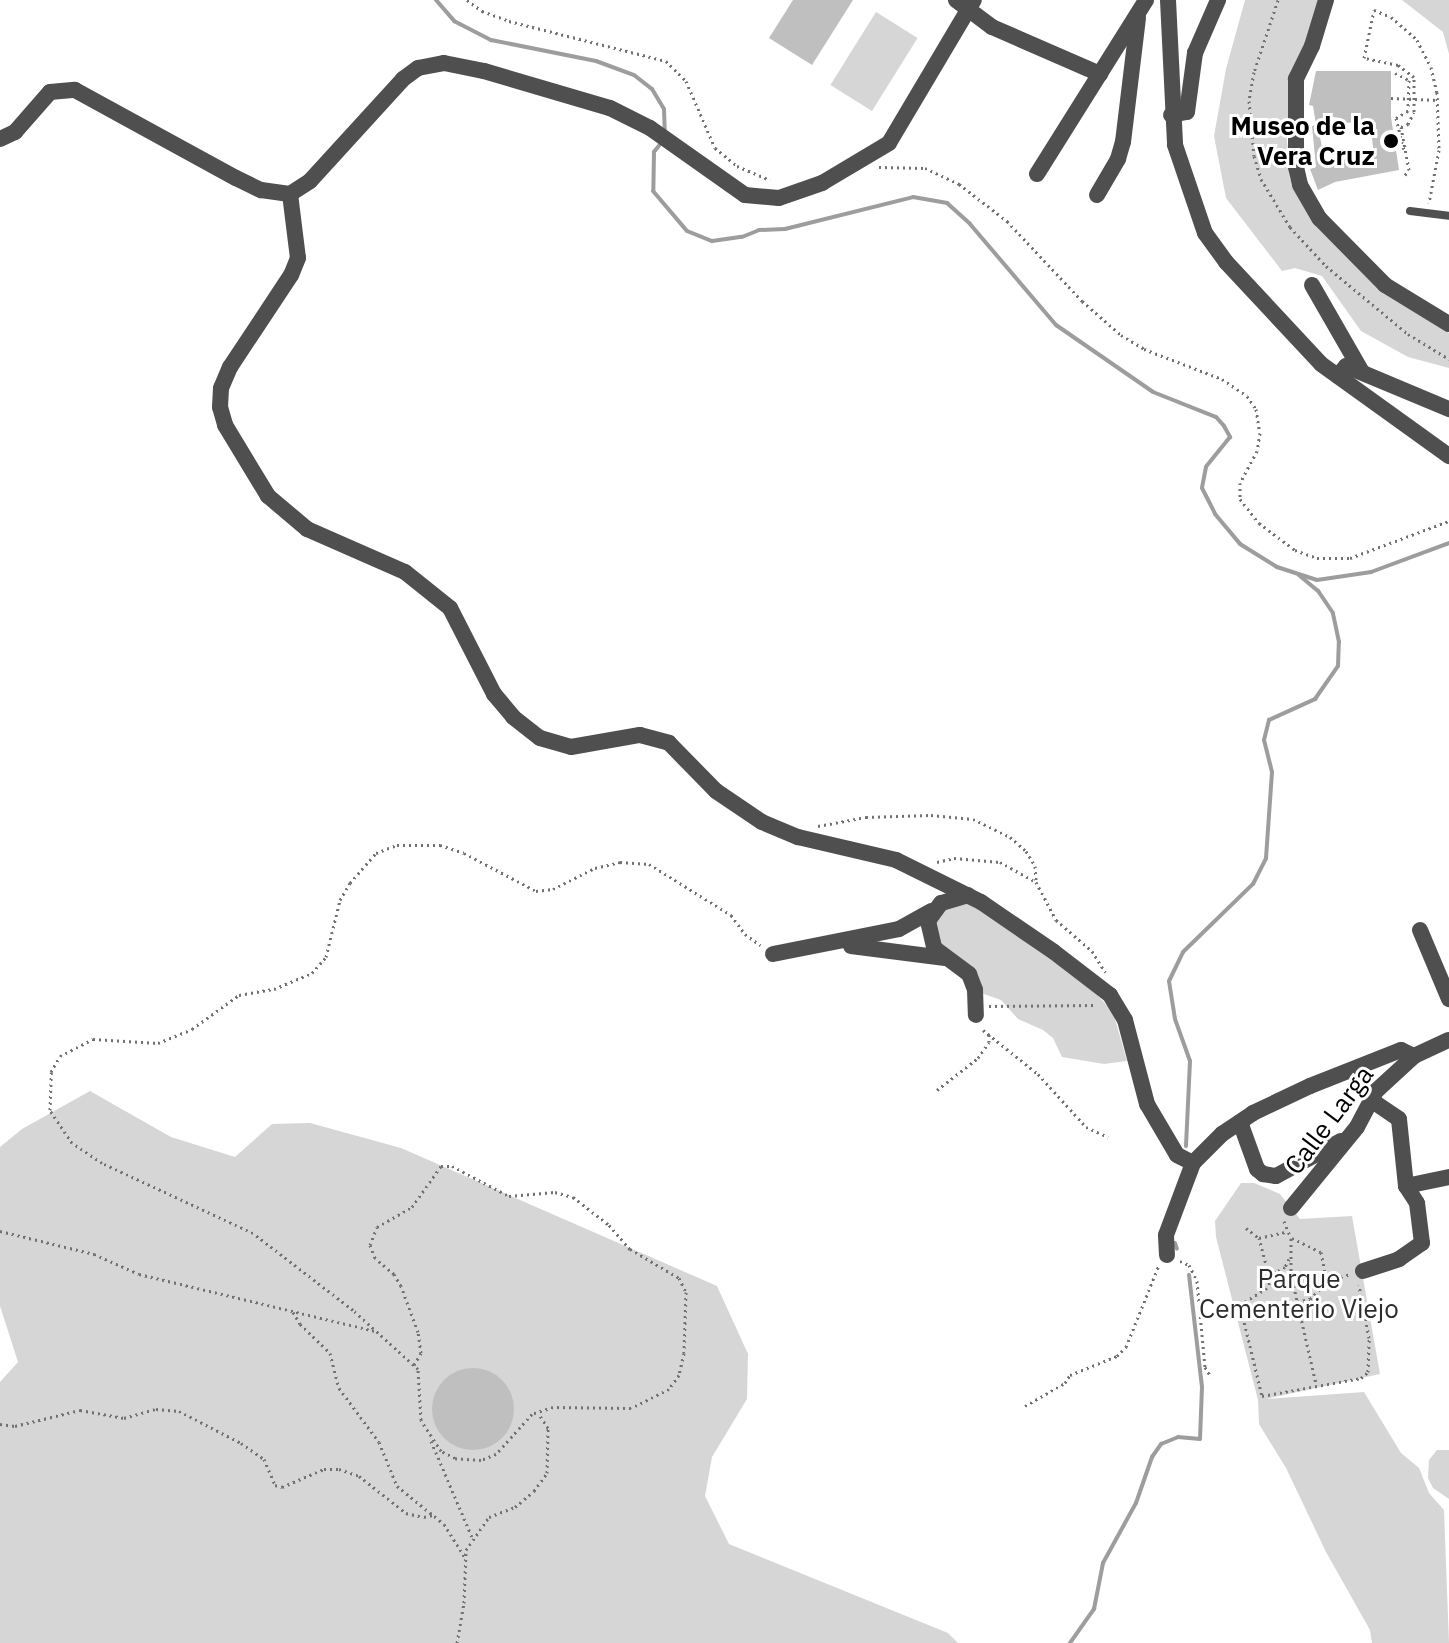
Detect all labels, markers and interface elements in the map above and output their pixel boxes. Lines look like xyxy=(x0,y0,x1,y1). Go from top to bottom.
place label: Museo de la Vera Cruz xyxy=(1230,110,1375,172)
marker: Museo de la Vera Cruz xyxy=(1382,132,1400,150)
street label: Calle Larga xyxy=(1278,1060,1380,1180)
park label: Parque Cementerio Viejo xyxy=(1199,1263,1399,1324)

